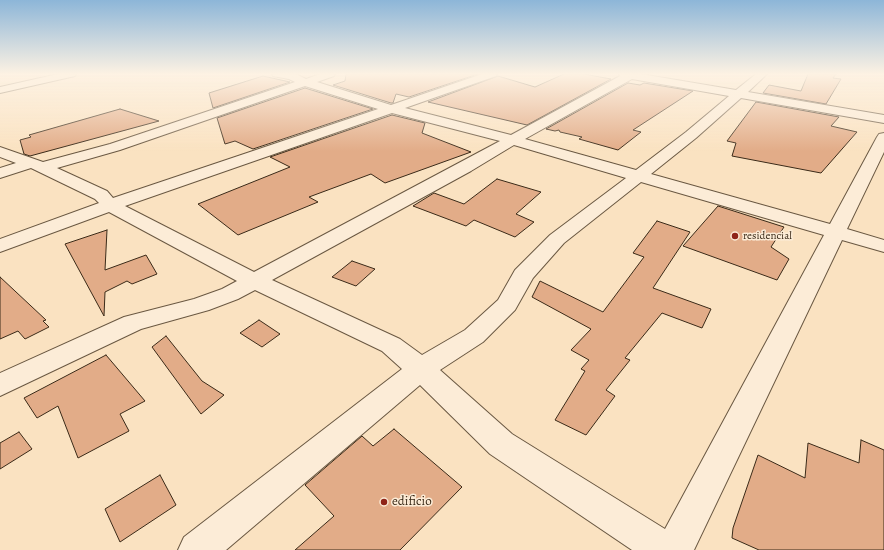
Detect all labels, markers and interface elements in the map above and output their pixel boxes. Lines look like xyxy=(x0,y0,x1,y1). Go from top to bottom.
place label: residencial xyxy=(743,229,792,243)
marker: residencial xyxy=(730,231,740,241)
place label: edificio xyxy=(392,494,432,510)
marker: edificio xyxy=(379,497,389,507)

